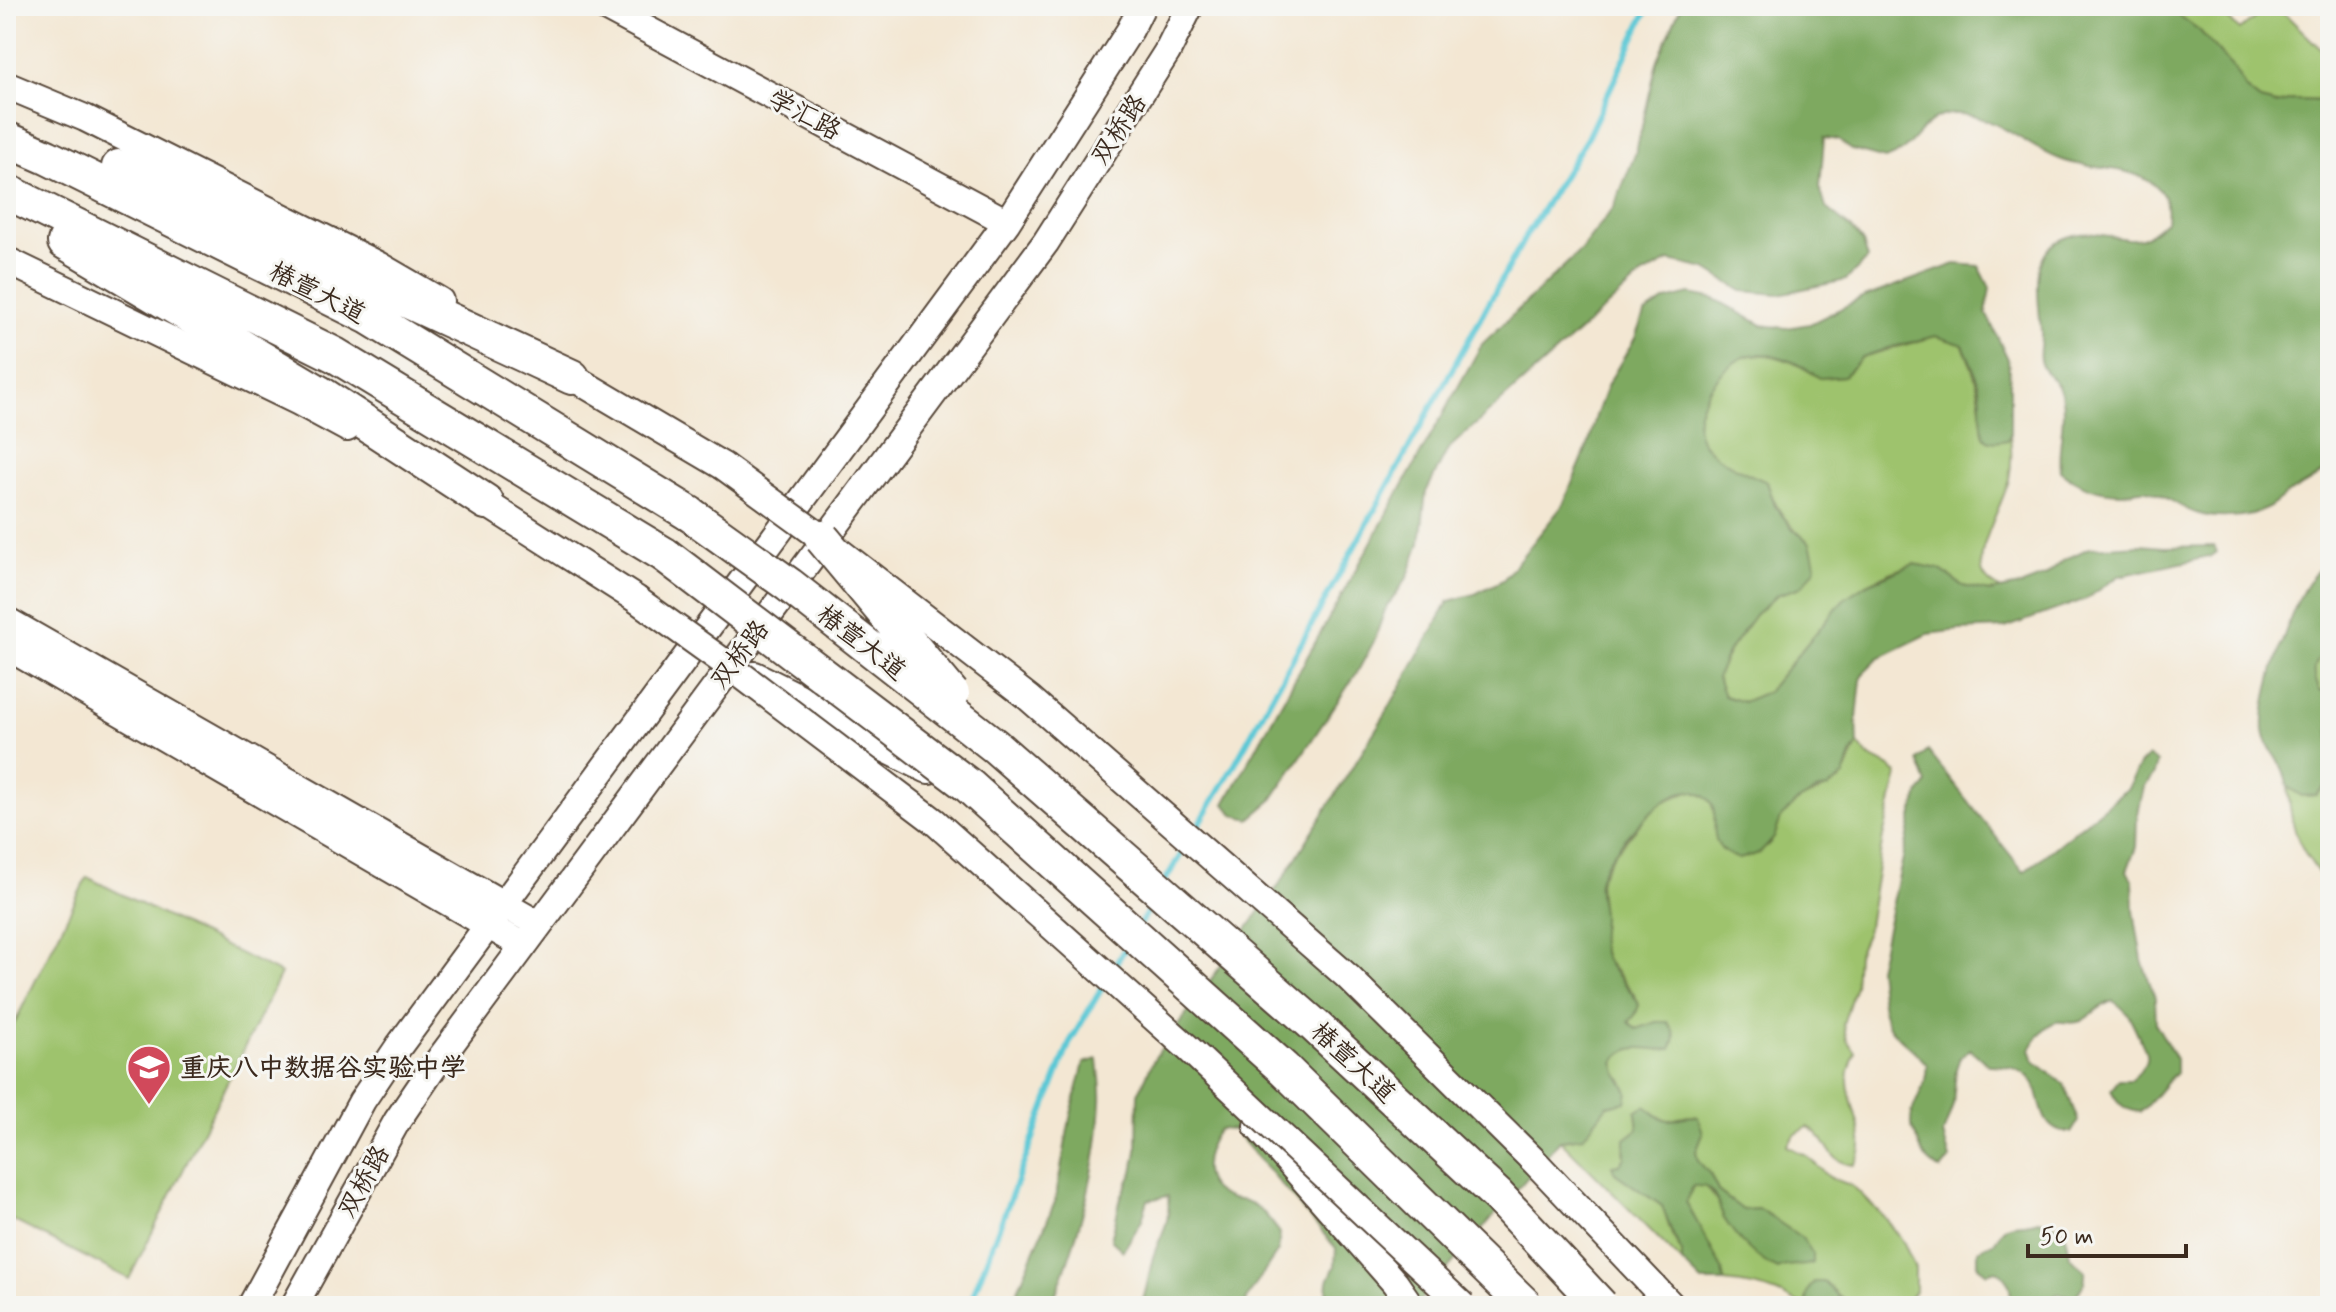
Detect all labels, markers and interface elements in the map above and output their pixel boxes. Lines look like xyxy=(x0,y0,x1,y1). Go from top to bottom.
street label: 学汇路 xyxy=(762,82,846,149)
street label: 双桥路 xyxy=(1084,88,1155,172)
street label: 椿萱大道 xyxy=(263,255,371,333)
street label: 椿萱大道 xyxy=(809,598,912,689)
street label: 双桥路 xyxy=(704,614,778,697)
street label: 椿萱大道 xyxy=(1303,1016,1402,1111)
school or university icon: 重庆八中数据谷实验中学 xyxy=(125,1043,173,1106)
place label: 重庆八中数据谷实验中学 xyxy=(180,1052,466,1086)
street label: 双桥路 xyxy=(331,1140,399,1224)
scale bar xyxy=(2028,1208,2186,1258)
text: 50 m xyxy=(2040,1222,2094,1253)

